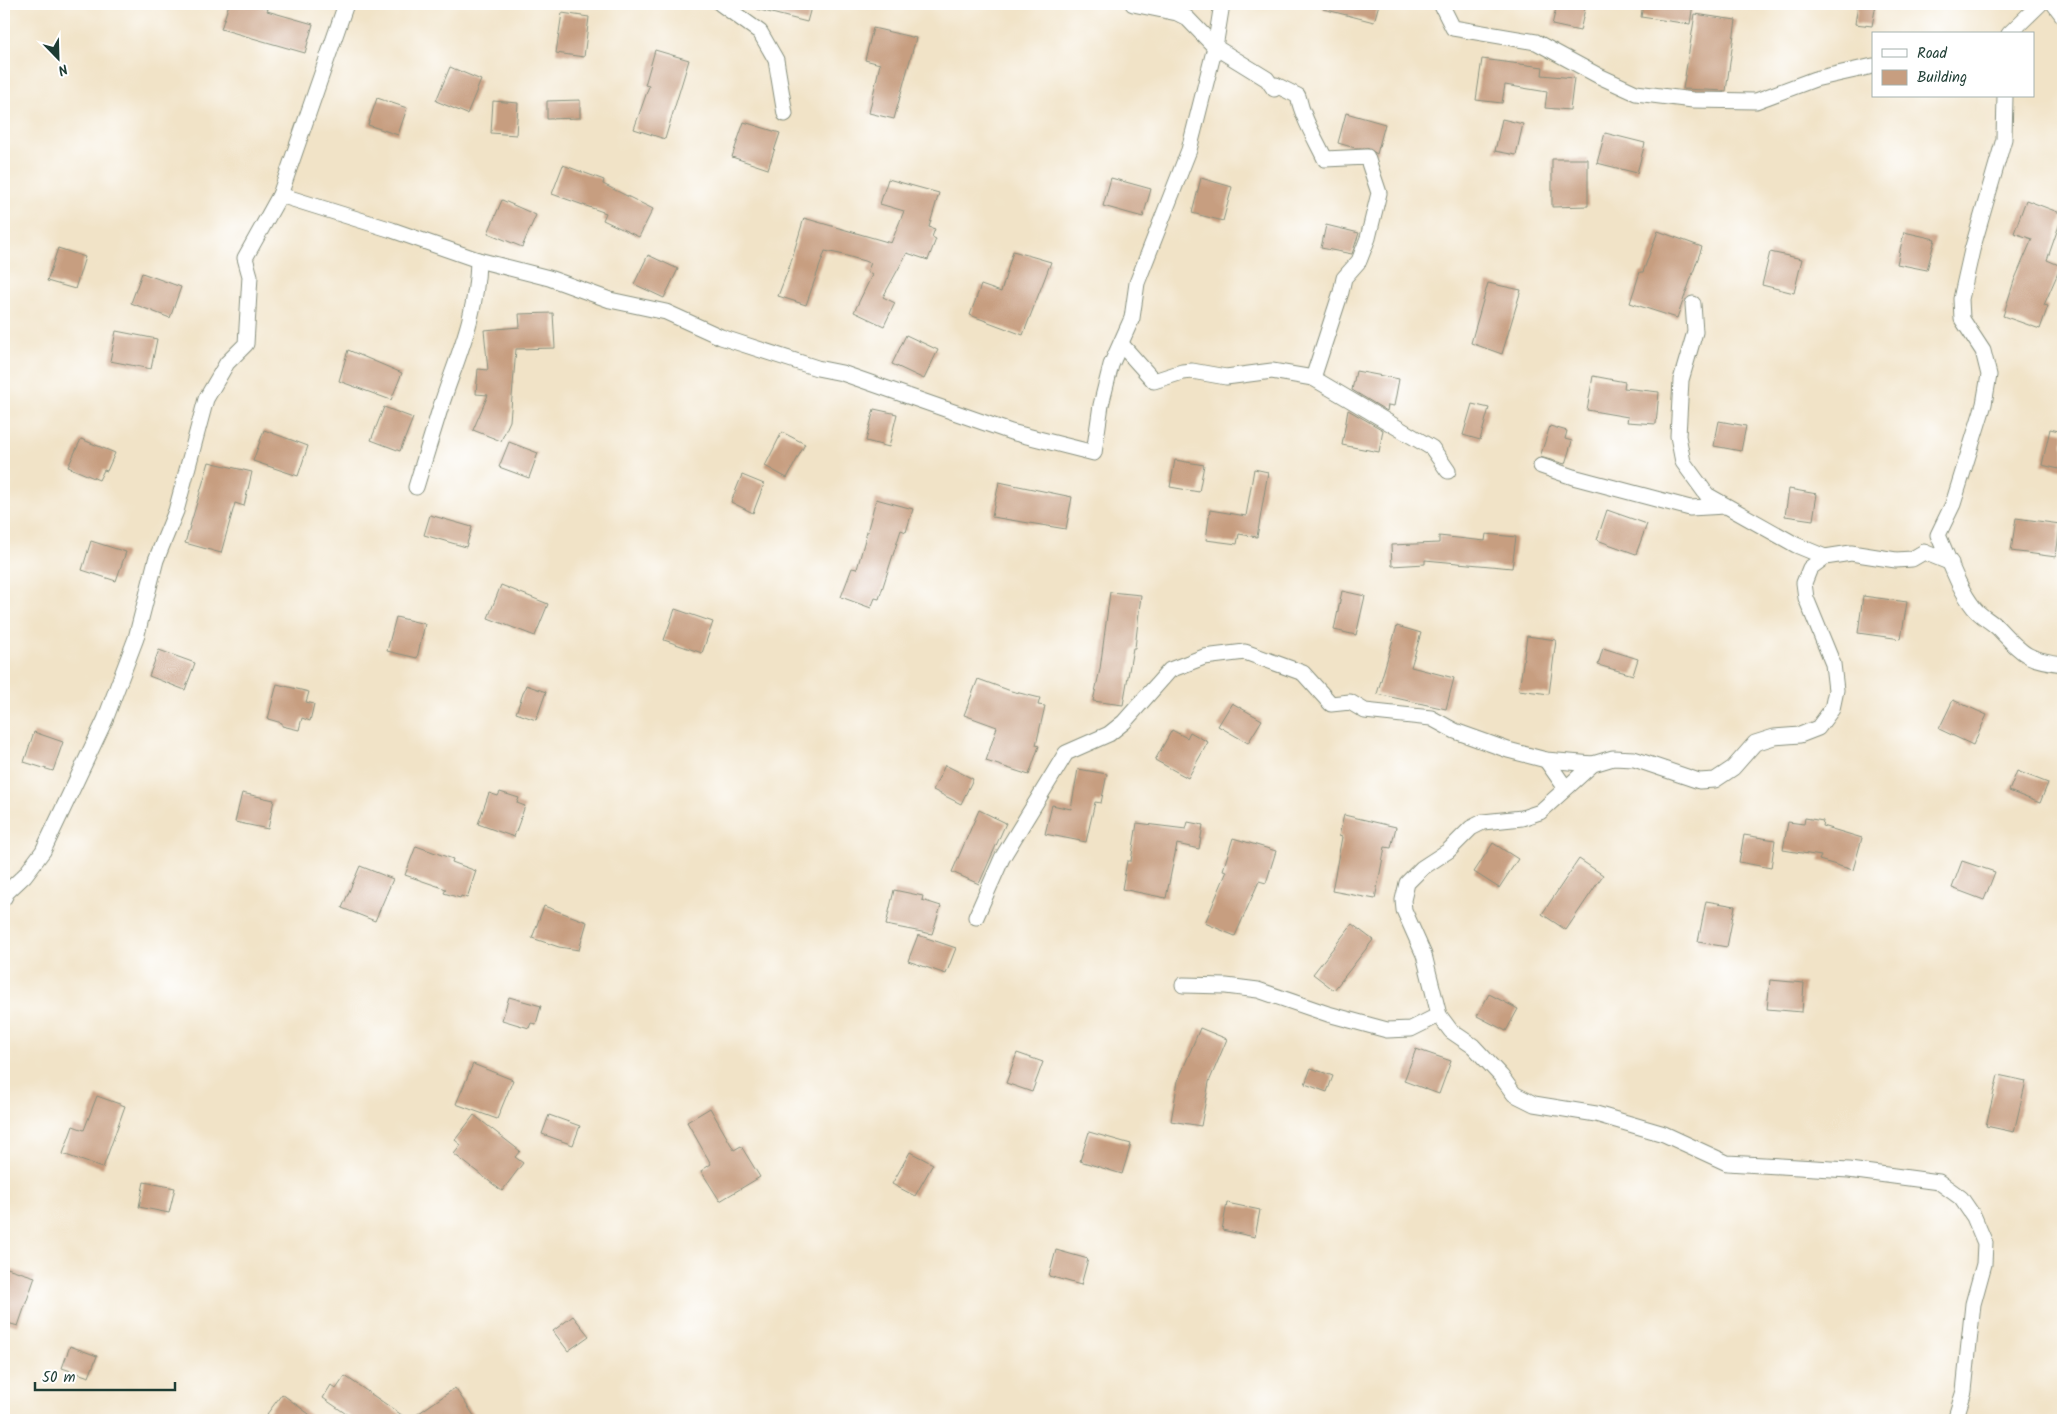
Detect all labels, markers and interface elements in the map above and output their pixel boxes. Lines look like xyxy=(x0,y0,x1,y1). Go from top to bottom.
north arrow xyxy=(32,32,82,82)
legend xyxy=(1872,32,2034,98)
text: Road xyxy=(1917,42,1948,66)
text: N xyxy=(54,57,71,81)
text: Building xyxy=(1917,66,1967,90)
scale bar xyxy=(35,1359,175,1391)
text: 50 m xyxy=(42,1366,76,1390)

